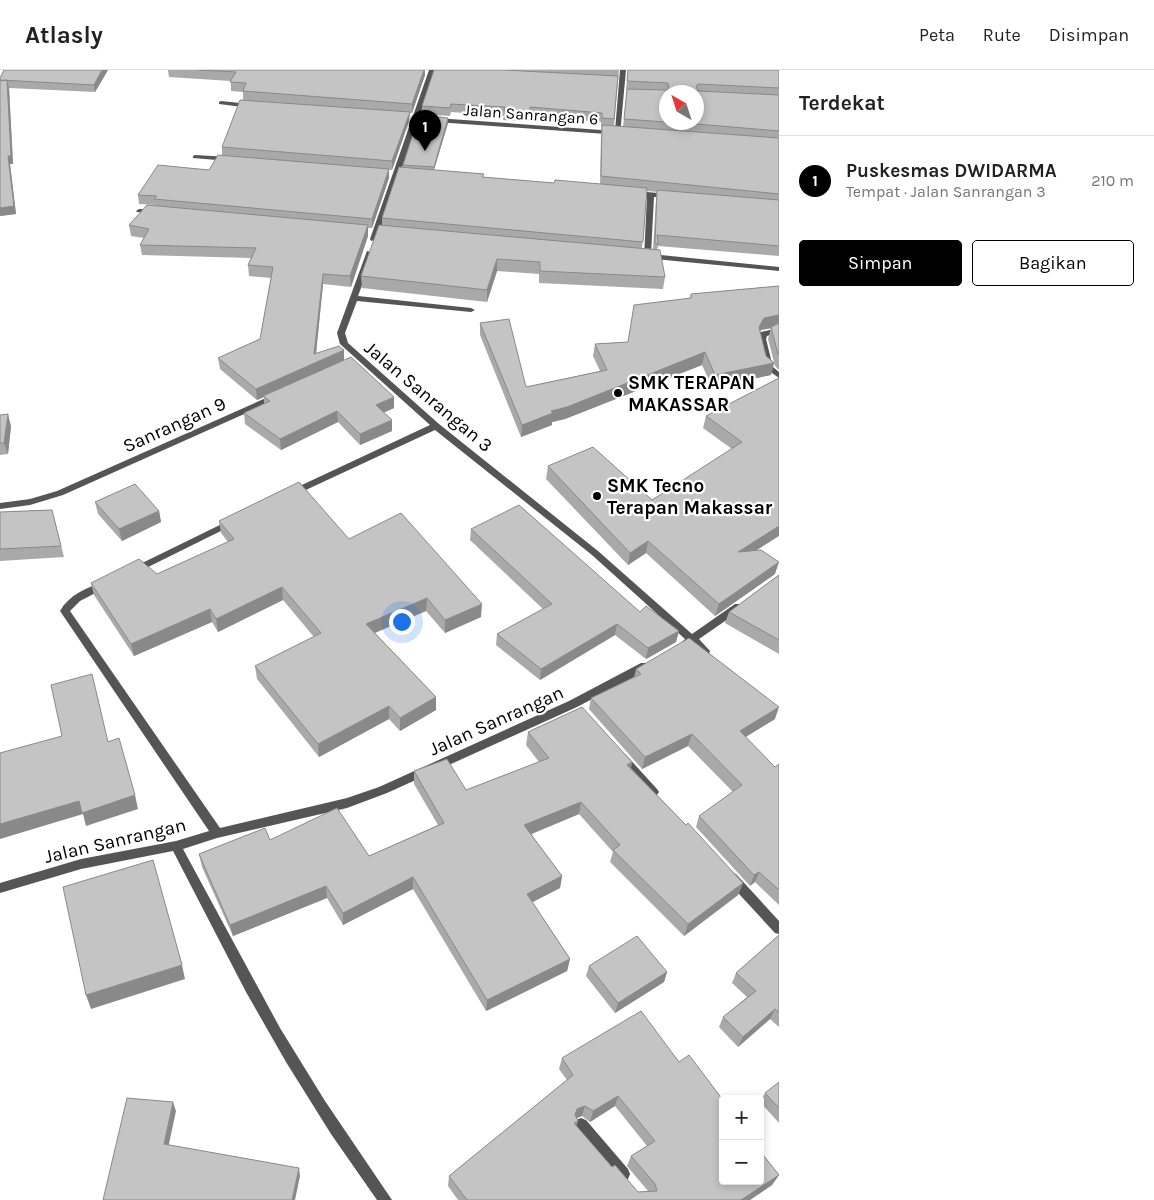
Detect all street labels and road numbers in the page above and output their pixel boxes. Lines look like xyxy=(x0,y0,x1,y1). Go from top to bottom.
street label: Jalan Sanrangan 6 xyxy=(463,100,599,129)
street label: Jalan Sanrangan 3 xyxy=(360,337,497,457)
street label: Sanrangan 9 xyxy=(120,392,229,457)
street label: Jalan Sanrangan xyxy=(426,681,567,760)
street label: Jalan Sanrangan xyxy=(42,814,188,868)

